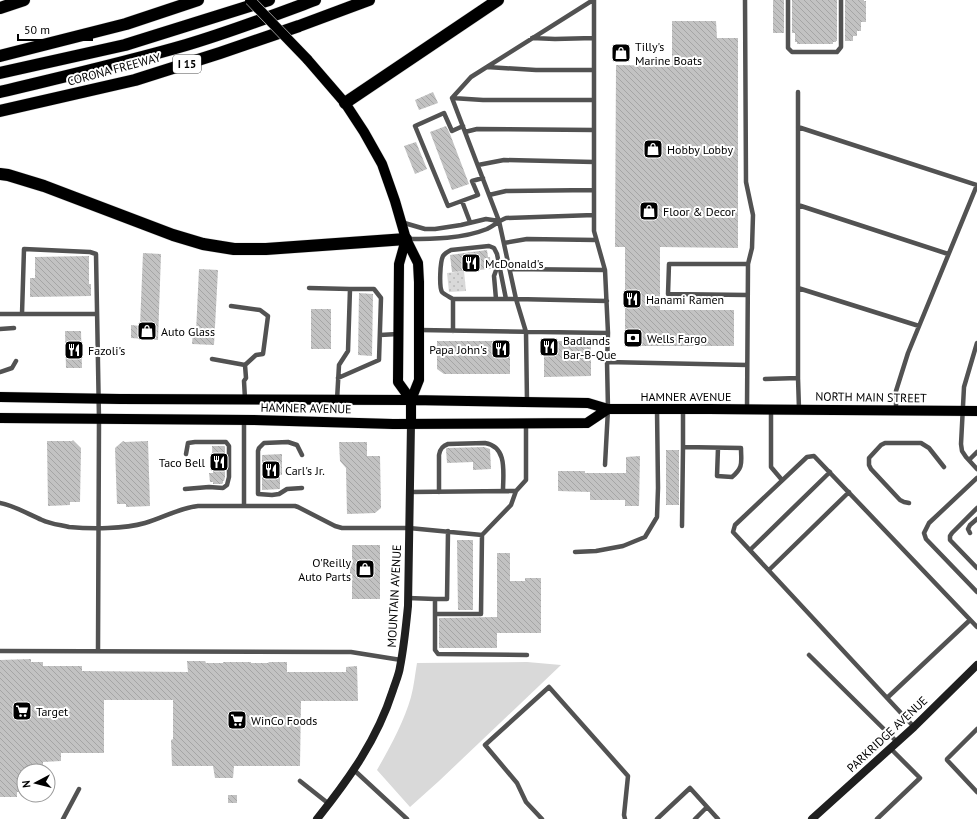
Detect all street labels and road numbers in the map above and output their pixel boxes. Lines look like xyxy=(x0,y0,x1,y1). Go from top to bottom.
street label: CORONA FREEWAY xyxy=(66,49,163,89)
road number: I 15 xyxy=(173,55,201,73)
street label: HAMNER AVENUE xyxy=(640,389,732,404)
street label: NORTH MAIN STREET xyxy=(815,389,927,405)
street label: HAMNER AVENUE xyxy=(260,400,352,416)
street label: MOUNTAIN AVENUE xyxy=(384,544,404,648)
street label: PARKRIDGE AVENUE xyxy=(844,693,930,775)

